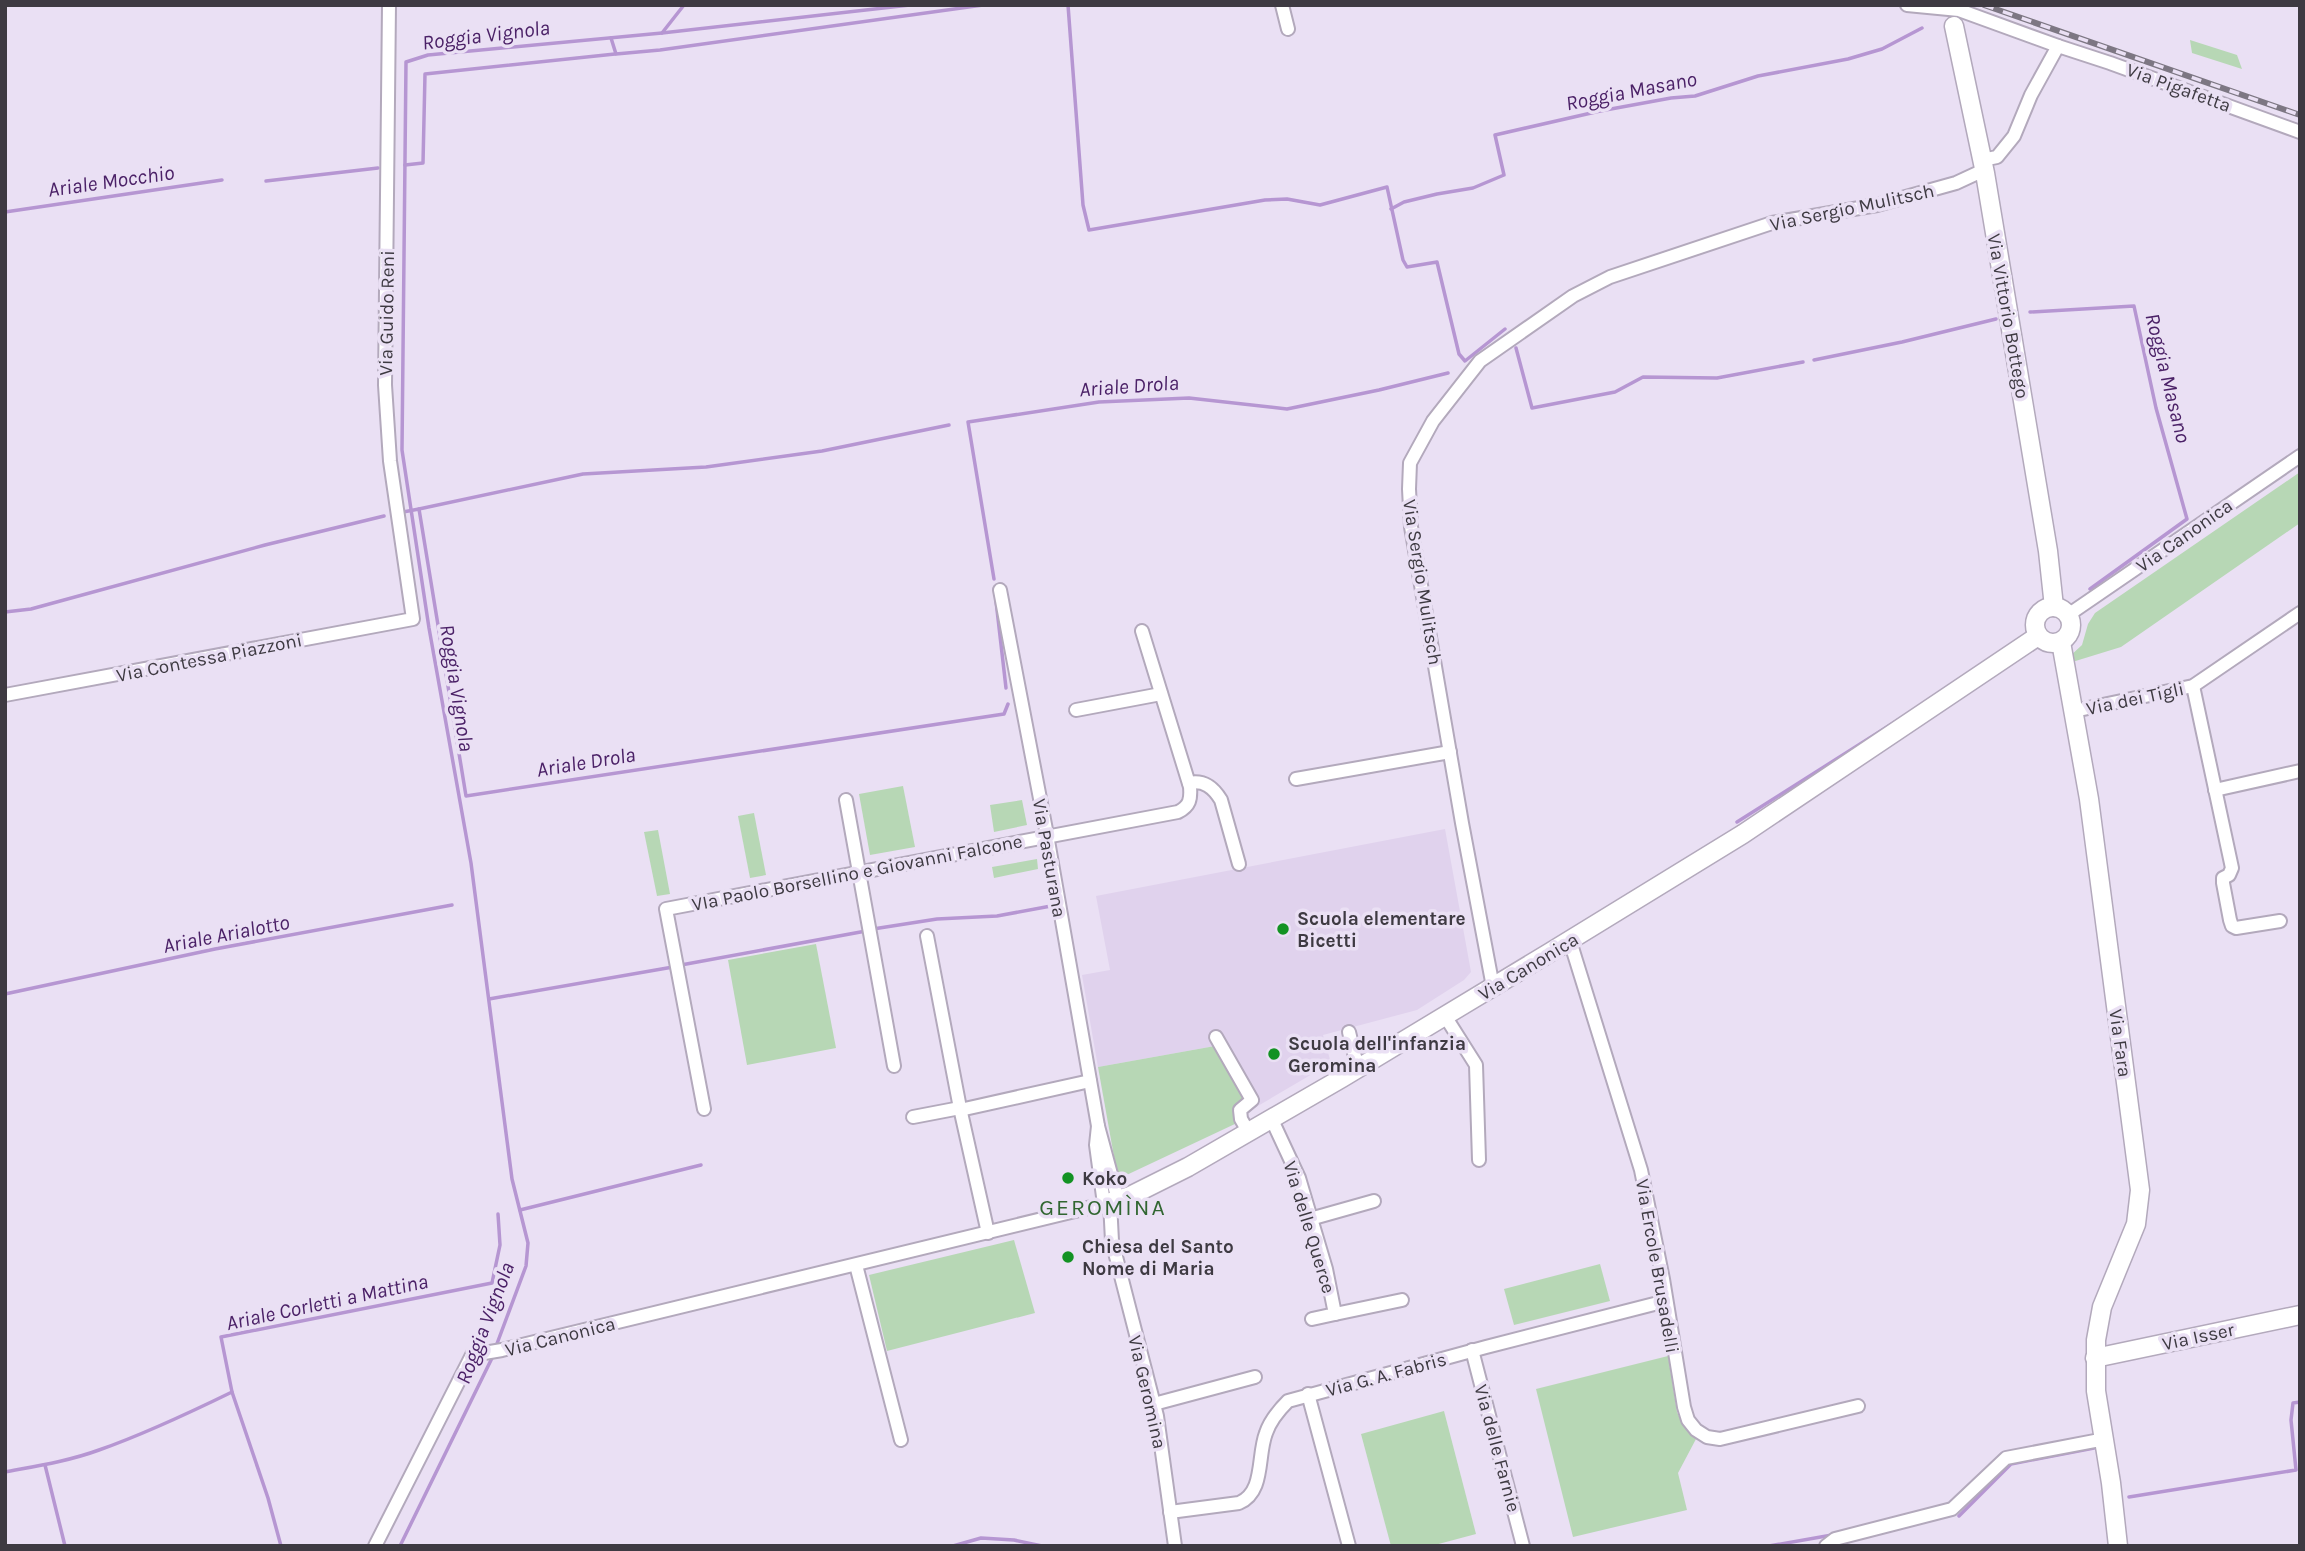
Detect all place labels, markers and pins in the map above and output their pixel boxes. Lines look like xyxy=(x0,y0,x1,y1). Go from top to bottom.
place label: Scuola elementare Bicetti xyxy=(1297,908,1466,952)
marker: Scuola elementare Bicetti xyxy=(1275,921,1291,937)
place label: Scuola dell'infanzia Geromina xyxy=(1288,1033,1466,1077)
marker: Scuola dell'infanzia Geromina xyxy=(1266,1046,1282,1062)
place label: Koko xyxy=(1082,1168,1127,1190)
marker: Koko xyxy=(1060,1170,1076,1186)
place label: Chiesa del Santo Nome di Maria xyxy=(1082,1236,1234,1280)
marker: Chiesa del Santo Nome di Maria xyxy=(1060,1249,1076,1265)

